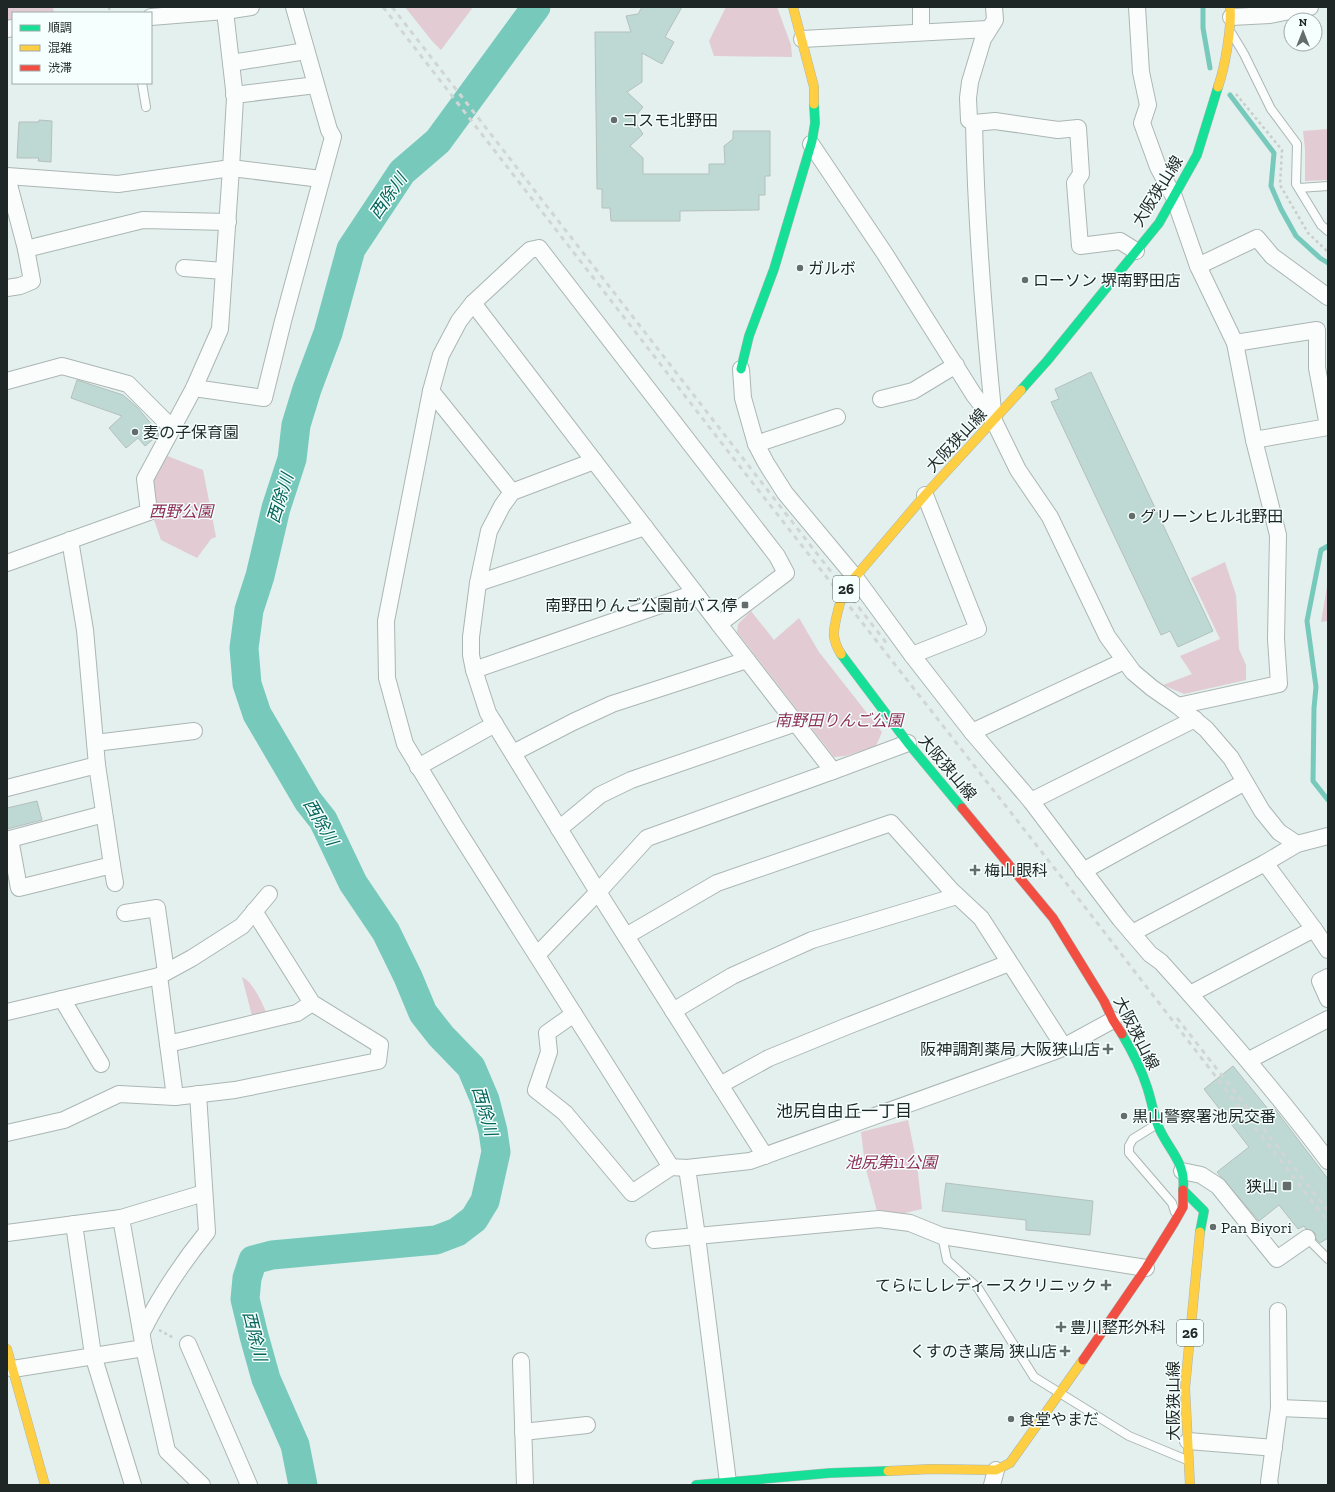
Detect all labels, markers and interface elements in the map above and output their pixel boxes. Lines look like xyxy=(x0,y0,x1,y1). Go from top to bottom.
legend xyxy=(12,12,152,84)
north arrow xyxy=(1283,12,1323,52)
text: N xyxy=(1299,16,1308,29)
text: 順調 xyxy=(48,21,72,35)
text: 混雑 xyxy=(48,41,72,55)
text: 渋滞 xyxy=(48,61,72,75)
place label: コスモ北野田 xyxy=(622,111,718,130)
marker: コスモ北野田 xyxy=(609,115,619,125)
street label: 大阪狭山線 xyxy=(1128,152,1187,230)
water label: 西除川 xyxy=(365,168,412,223)
place label: ガルボ xyxy=(808,259,856,278)
marker: ガルボ xyxy=(795,263,805,273)
place label: ローソン 堺南野田店 xyxy=(1033,271,1181,290)
marker: ローソン 堺南野田店 xyxy=(1020,275,1030,285)
street label: 大阪狭山線 xyxy=(922,405,991,476)
place label: 麦の子保育園 xyxy=(143,423,239,442)
marker: 麦の子保育園 xyxy=(130,427,140,437)
water label: 西除川 xyxy=(263,469,298,525)
park label: 西野公園 xyxy=(149,502,215,521)
place label: グリーンヒル北野田 xyxy=(1140,507,1283,526)
marker: グリーンヒル北野田 xyxy=(1127,511,1137,521)
road number: 26 xyxy=(833,576,859,602)
place label: 南野田りんご公園前バス停 xyxy=(545,596,737,615)
marker: 南野田りんご公園前バス停 xyxy=(740,600,750,610)
park label: 南野田りんご公園 xyxy=(775,711,905,730)
street label: 大阪狭山線 xyxy=(915,731,981,804)
water label: 西除川 xyxy=(300,795,343,851)
place label: 梅山眼科 xyxy=(984,861,1048,880)
marker: 梅山眼科 xyxy=(969,864,981,876)
street label: 大阪狭山線 xyxy=(1110,993,1163,1073)
place label: 阪神調剤薬局 大阪狭山店 xyxy=(920,1040,1100,1059)
marker: 阪神調剤薬局 大阪狭山店 xyxy=(1103,1044,1113,1054)
water label: 西除川 xyxy=(468,1084,502,1140)
district label: 池尻自由丘一丁目 xyxy=(776,1101,912,1121)
place label: 黒山警察署池尻交番 xyxy=(1132,1107,1276,1126)
marker: 黒山警察署池尻交番 xyxy=(1119,1111,1129,1121)
park label: 池尻第11公園 xyxy=(845,1153,939,1172)
place label: 狭山 xyxy=(1246,1177,1278,1196)
marker: 狭山 xyxy=(1281,1180,1293,1192)
place label: Pan Biyori xyxy=(1221,1218,1292,1237)
marker: Pan Biyori xyxy=(1208,1222,1218,1232)
place label: てらにしレディースクリニック xyxy=(875,1276,1097,1295)
marker: てらにしレディースクリニック xyxy=(1100,1279,1112,1291)
water label: 西除川 xyxy=(239,1309,271,1365)
place label: 豊川整形外科 xyxy=(1070,1318,1166,1337)
road number: 26 xyxy=(1177,1320,1203,1346)
marker: 豊川整形外科 xyxy=(1055,1321,1067,1333)
place label: くすのき薬局 狭山店 xyxy=(910,1342,1057,1361)
marker: くすのき薬局 狭山店 xyxy=(1060,1346,1070,1356)
street label: 大阪狭山線 xyxy=(1164,1361,1183,1441)
place label: 食堂やまだ xyxy=(1019,1410,1099,1429)
marker: 食堂やまだ xyxy=(1006,1414,1016,1424)

